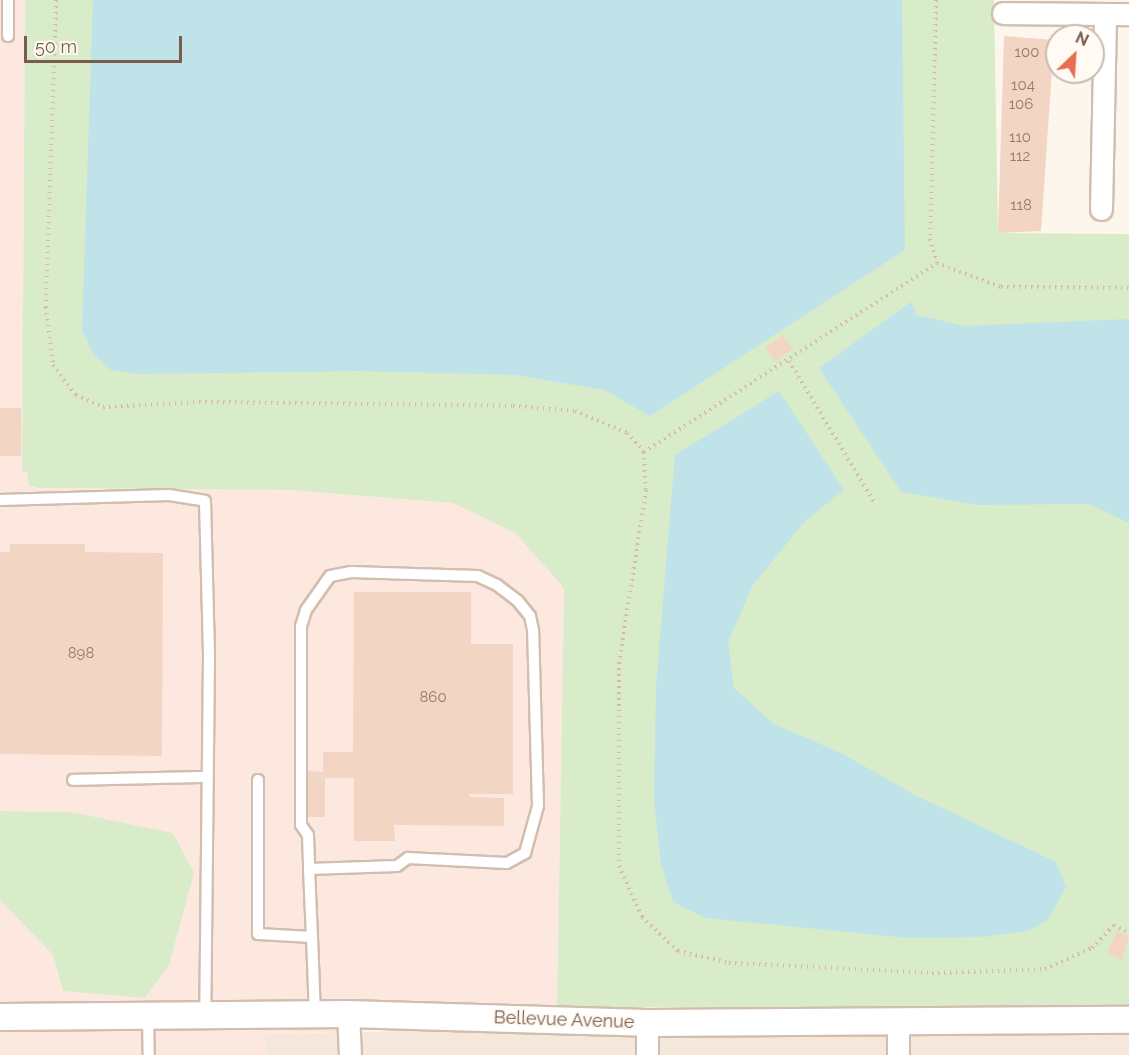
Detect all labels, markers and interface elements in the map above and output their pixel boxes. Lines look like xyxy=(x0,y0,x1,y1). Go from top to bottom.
scale bar xyxy=(27,24,184,62)
north arrow xyxy=(1045,24,1105,84)
text: N xyxy=(1072,28,1092,50)
text: 50 m xyxy=(35,36,77,57)
house number: 100 xyxy=(1015,44,1039,62)
house number: 104 xyxy=(1011,77,1035,95)
house number: 106 xyxy=(1009,96,1033,114)
house number: 110 xyxy=(1009,129,1031,147)
house number: 112 xyxy=(1010,148,1030,166)
house number: 118 xyxy=(1010,197,1032,215)
house number: 898 xyxy=(68,645,94,663)
house number: 860 xyxy=(419,689,447,707)
street label: Bellevue Avenue xyxy=(493,1007,635,1033)

